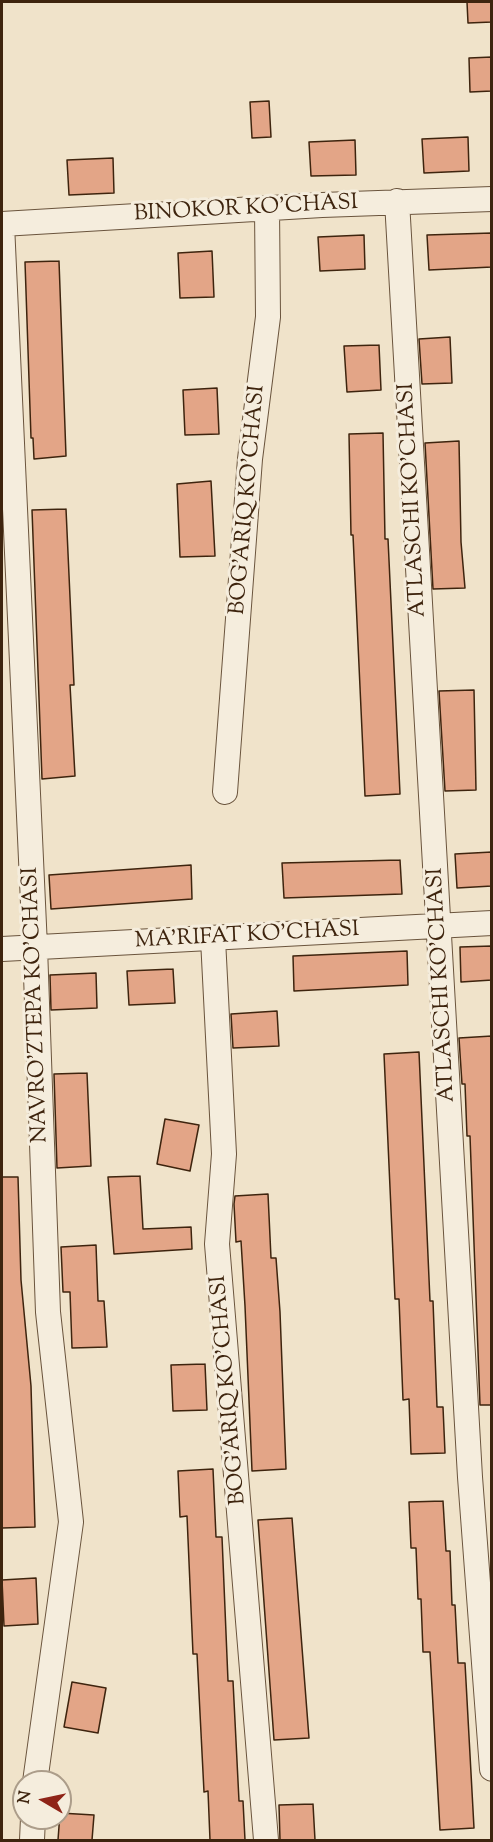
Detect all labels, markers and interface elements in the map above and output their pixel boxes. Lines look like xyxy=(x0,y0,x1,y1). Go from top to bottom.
street label: BINOKOR KO'CHASI xyxy=(133,191,359,229)
street label: ATLASCHI KO'CHASI xyxy=(395,382,433,618)
street label: BOG'ARIQ KO'CHASI xyxy=(226,384,272,616)
street label: NAVRO'ZTEPA KO'CHASI xyxy=(19,867,55,1143)
street label: ATLASCHI KO'CHASI xyxy=(424,867,462,1103)
street label: MA'RIFAT KO'CHASI xyxy=(134,918,360,956)
street label: BOG'ARIQ KO'CHASI xyxy=(207,1274,253,1506)
north arrow xyxy=(12,1770,72,1830)
text: N xyxy=(13,1789,38,1806)

